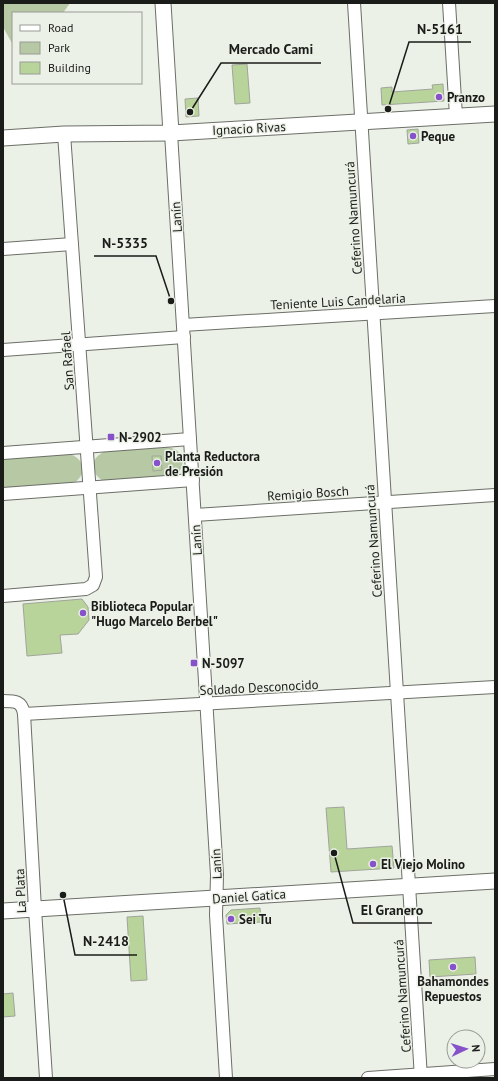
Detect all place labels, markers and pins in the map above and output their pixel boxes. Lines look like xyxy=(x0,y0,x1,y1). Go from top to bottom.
callout: N-5161 xyxy=(409,16,471,42)
callout: Mercado Cami xyxy=(221,37,321,63)
place label: Pranzo xyxy=(447,89,485,106)
marker: Pranzo xyxy=(434,92,444,102)
place label: Peque xyxy=(421,128,455,145)
marker: Peque xyxy=(408,131,418,141)
callout: N-5335 xyxy=(94,230,156,256)
place label: N-2902 xyxy=(119,429,162,446)
marker: N-2902 xyxy=(106,432,116,442)
place label: Planta Reductora de Presión xyxy=(165,448,260,480)
marker: Planta Reductora de Presión xyxy=(152,458,162,468)
place label: Biblioteca Popular "Hugo Marcelo Berbel" xyxy=(91,598,218,630)
marker: Biblioteca Popular "Hugo Marcelo Berbel" xyxy=(78,608,88,618)
place label: N-5097 xyxy=(202,655,245,672)
marker: N-5097 xyxy=(189,658,199,668)
place label: El Viejo Molino xyxy=(381,856,465,873)
marker: El Viejo Molino xyxy=(368,859,378,869)
callout: El Granero xyxy=(353,897,432,923)
place label: Sei Tu xyxy=(239,911,272,928)
marker: Sei Tu xyxy=(226,914,236,924)
callout: N-2418 xyxy=(75,929,137,955)
marker: Bahamondes Repuestos xyxy=(448,962,458,972)
place label: Bahamondes Repuestos xyxy=(417,973,489,1005)

